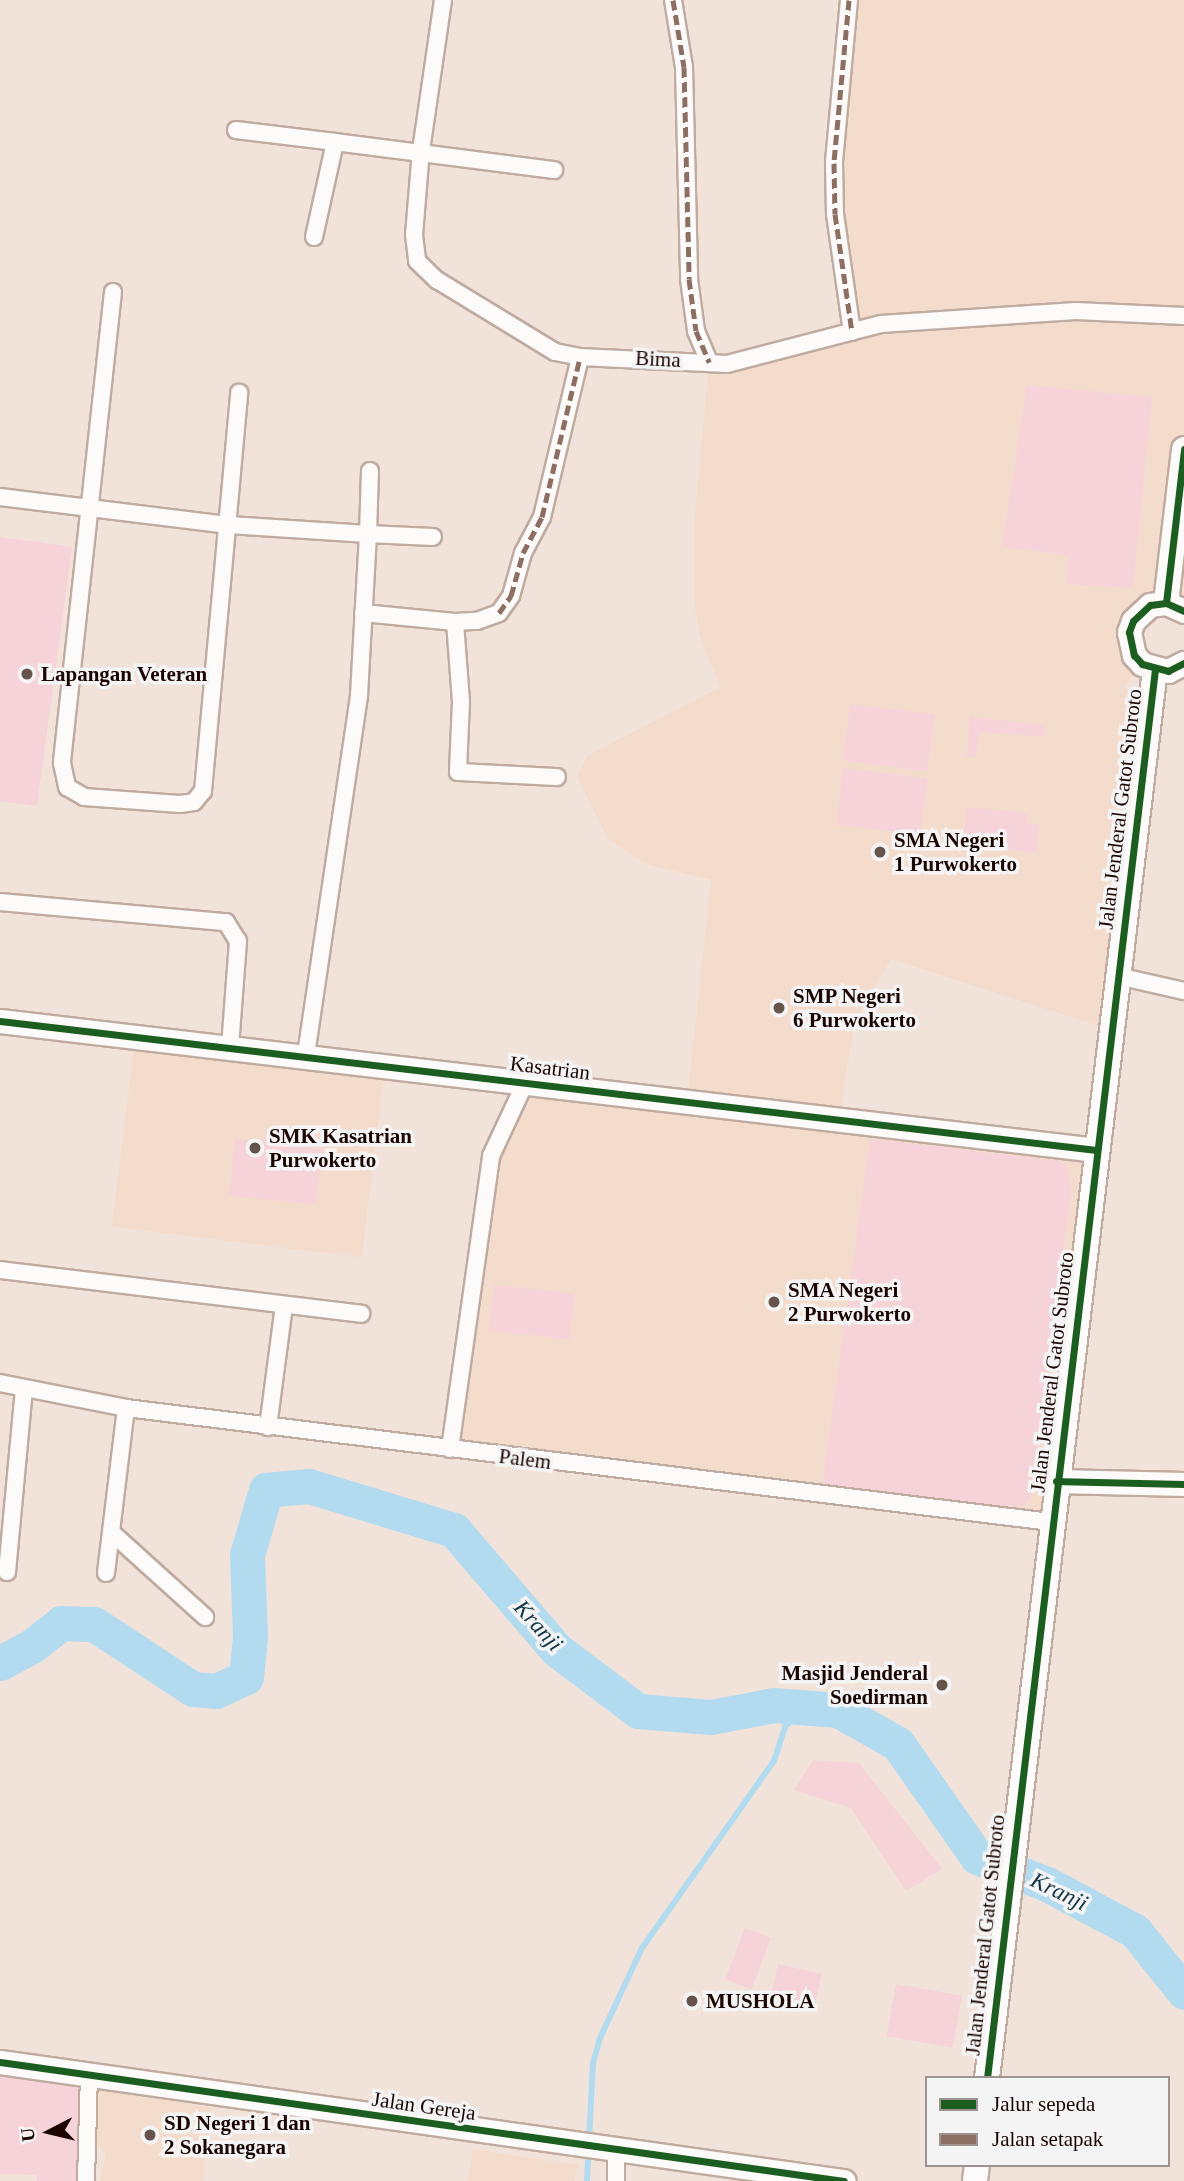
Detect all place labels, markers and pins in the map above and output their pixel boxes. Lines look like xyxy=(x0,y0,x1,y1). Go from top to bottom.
place label: Lapangan Veteran xyxy=(41,661,208,687)
marker: Lapangan Veteran xyxy=(19,666,35,682)
place label: SMA Negeri 1 Purwokerto xyxy=(894,827,1017,877)
marker: SMA Negeri 1 Purwokerto xyxy=(872,844,888,860)
place label: SMP Negeri 6 Purwokerto xyxy=(793,983,916,1033)
marker: SMP Negeri 6 Purwokerto xyxy=(771,1000,787,1016)
place label: SMK Kasatrian Purwokerto xyxy=(269,1123,412,1173)
marker: SMK Kasatrian Purwokerto xyxy=(247,1140,263,1156)
place label: SMA Negeri 2 Purwokerto xyxy=(788,1277,911,1327)
marker: SMA Negeri 2 Purwokerto xyxy=(766,1294,782,1310)
place label: Masjid Jenderal Soedirman xyxy=(782,1660,928,1710)
marker: Masjid Jenderal Soedirman xyxy=(934,1677,950,1693)
place label: MUSHOLA xyxy=(706,1988,815,2014)
marker: MUSHOLA xyxy=(684,1993,700,2009)
place label: SD Negeri 1 dan 2 Sokanegara xyxy=(164,2110,310,2160)
marker: SD Negeri 1 dan 2 Sokanegara xyxy=(142,2127,158,2143)

